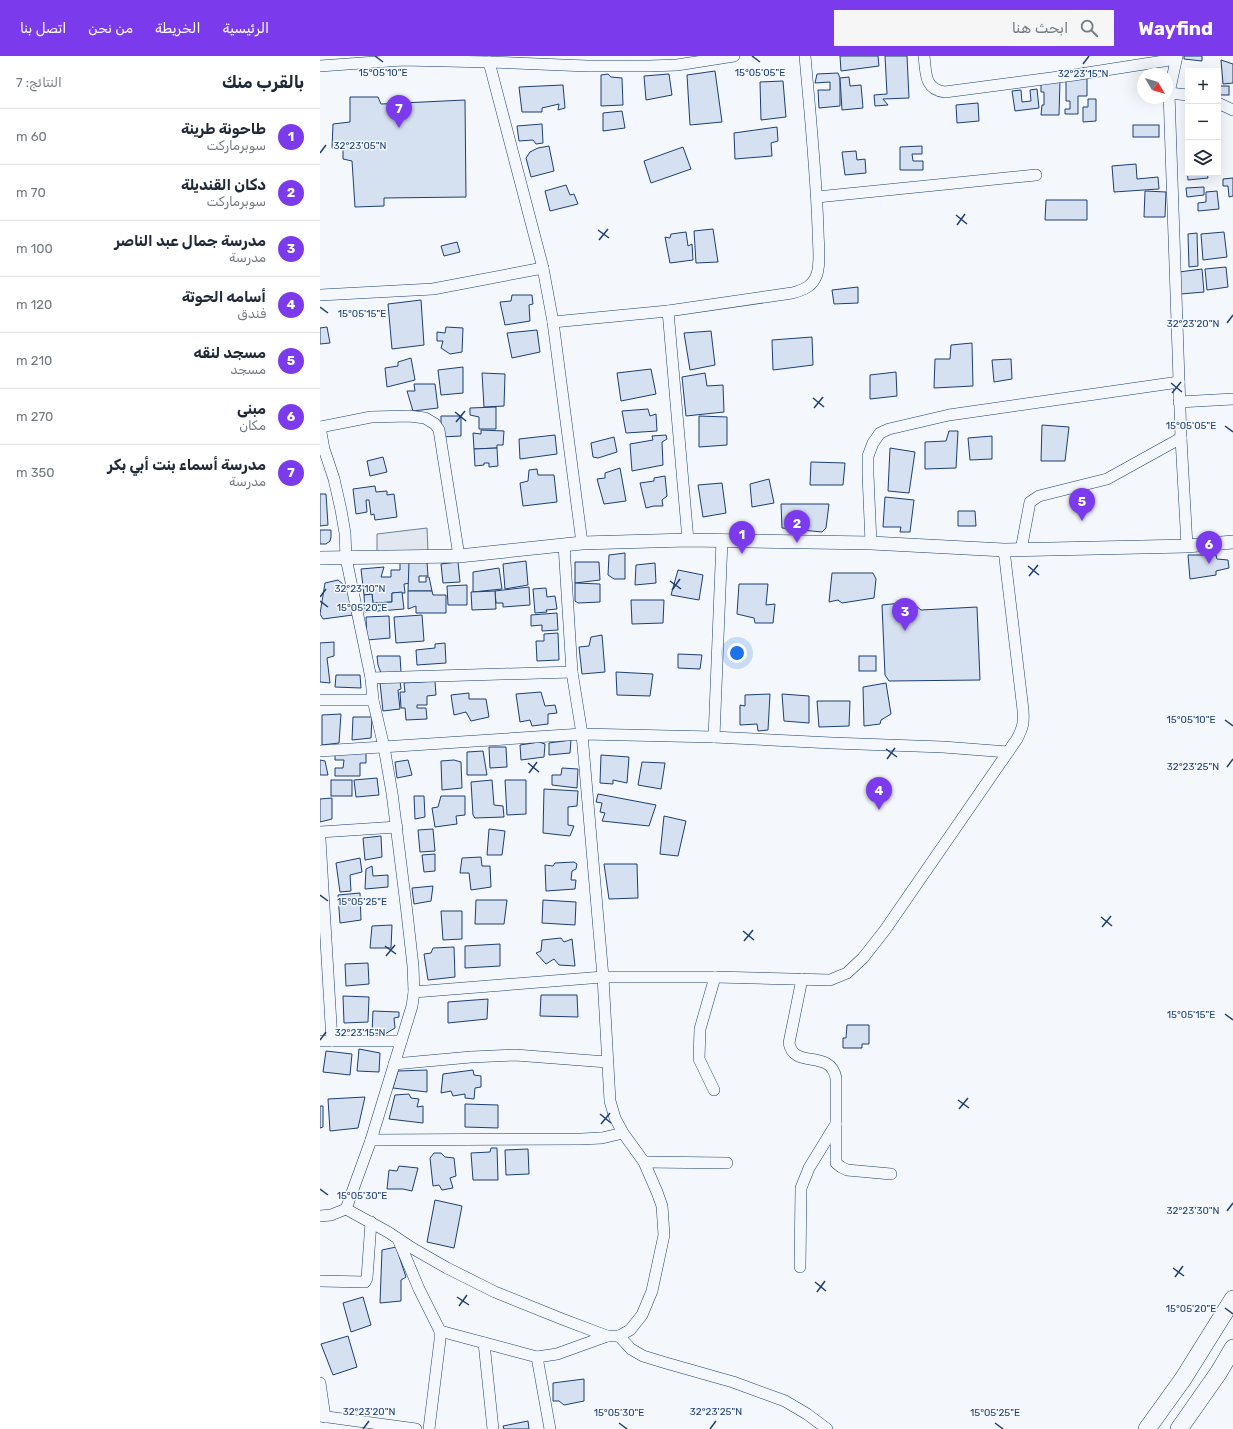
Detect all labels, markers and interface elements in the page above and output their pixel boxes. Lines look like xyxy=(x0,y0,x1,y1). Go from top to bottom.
search box xyxy=(834,10,1114,46)
icon: search xyxy=(1078,17,1100,39)
text: Wayfind xyxy=(1138,17,1213,40)
text: ابحث هنا xyxy=(1012,19,1068,37)
text: اتصل بنا xyxy=(20,20,66,37)
text: من نحن xyxy=(88,20,133,37)
text: الخريطة xyxy=(155,20,200,37)
text: الرئيسية xyxy=(222,20,269,37)
text: 15°05'10"E xyxy=(359,67,408,79)
text: 15°05'05"E xyxy=(735,67,785,79)
text: 32°23'15"N xyxy=(1058,68,1108,80)
north arrow xyxy=(1137,68,1173,104)
map controls xyxy=(1185,68,1221,176)
button: + xyxy=(1185,68,1221,104)
text: بالقرب منك xyxy=(222,72,304,92)
text: النتائج: 7 xyxy=(16,75,62,90)
pin: 7 xyxy=(386,95,412,128)
button: − xyxy=(1185,104,1221,140)
text: طاحونة طرينة xyxy=(181,120,266,138)
text: 60 m xyxy=(16,129,47,144)
text: 1 xyxy=(288,129,294,144)
text: سوبرماركت xyxy=(206,138,266,153)
text: 32°23'05"N xyxy=(334,140,386,152)
button: layers xyxy=(1185,140,1221,176)
text: دكان القنديلة xyxy=(181,176,266,194)
text: 70 m xyxy=(16,185,46,200)
text: 2 xyxy=(287,185,295,200)
text: سوبرماركت xyxy=(206,194,266,209)
text: مدرسة جمال عبد الناصر xyxy=(114,232,266,250)
text: 100 m xyxy=(16,241,53,256)
text: 3 xyxy=(287,241,295,256)
text: مدرسة xyxy=(229,250,266,265)
text: أسامه الحوتة xyxy=(182,288,266,306)
text: 120 m xyxy=(16,297,52,312)
text: 4 xyxy=(287,297,295,312)
text: فندق xyxy=(237,306,266,321)
text: 15°05'15"E xyxy=(338,308,386,320)
text: 32°23'20"N xyxy=(1167,318,1219,330)
text: مسجد لنقه xyxy=(194,344,266,362)
text: 210 m xyxy=(16,353,52,368)
text: 5 xyxy=(287,353,295,368)
text: مسجد xyxy=(230,362,266,377)
text: مبنى xyxy=(237,400,266,418)
text: 270 m xyxy=(16,409,53,424)
text: 6 xyxy=(287,409,295,424)
text: مكان xyxy=(239,418,266,433)
text: 15°05'05"E xyxy=(1166,420,1216,432)
text: مدرسة أسماء بنت أبي بكر xyxy=(107,456,266,474)
text: 350 m xyxy=(16,465,55,480)
text: 7 xyxy=(287,465,295,480)
text: مدرسة xyxy=(229,474,266,489)
pin: 5 xyxy=(1069,488,1095,521)
pin: 2 xyxy=(784,510,810,543)
pin: 1 xyxy=(729,521,755,554)
pin: 6 xyxy=(1196,531,1222,564)
text: 32°23'10"N xyxy=(334,583,386,595)
pin: 3 xyxy=(892,598,918,631)
text: 15°05'20"E xyxy=(337,602,387,614)
your location xyxy=(727,643,747,663)
text: 15°05'10"E xyxy=(1167,714,1216,726)
text: 32°23'25"N xyxy=(1167,761,1219,773)
pin: 4 xyxy=(866,777,892,810)
text: 15°05'25"E xyxy=(337,896,387,908)
text: 15°05'15"E xyxy=(1167,1009,1215,1021)
text: 32°23'15"N xyxy=(335,1027,385,1039)
text: 15°05'30"E xyxy=(337,1190,387,1202)
text: 32°23'30"N xyxy=(1167,1205,1219,1217)
text: 15°05'20"E xyxy=(1166,1303,1216,1315)
text: 32°23'20"N xyxy=(343,1406,395,1418)
text: 32°23'25"N xyxy=(690,1406,742,1418)
text: 15°05'30"E xyxy=(594,1407,644,1419)
text: 15°05'25"E xyxy=(970,1407,1020,1419)

